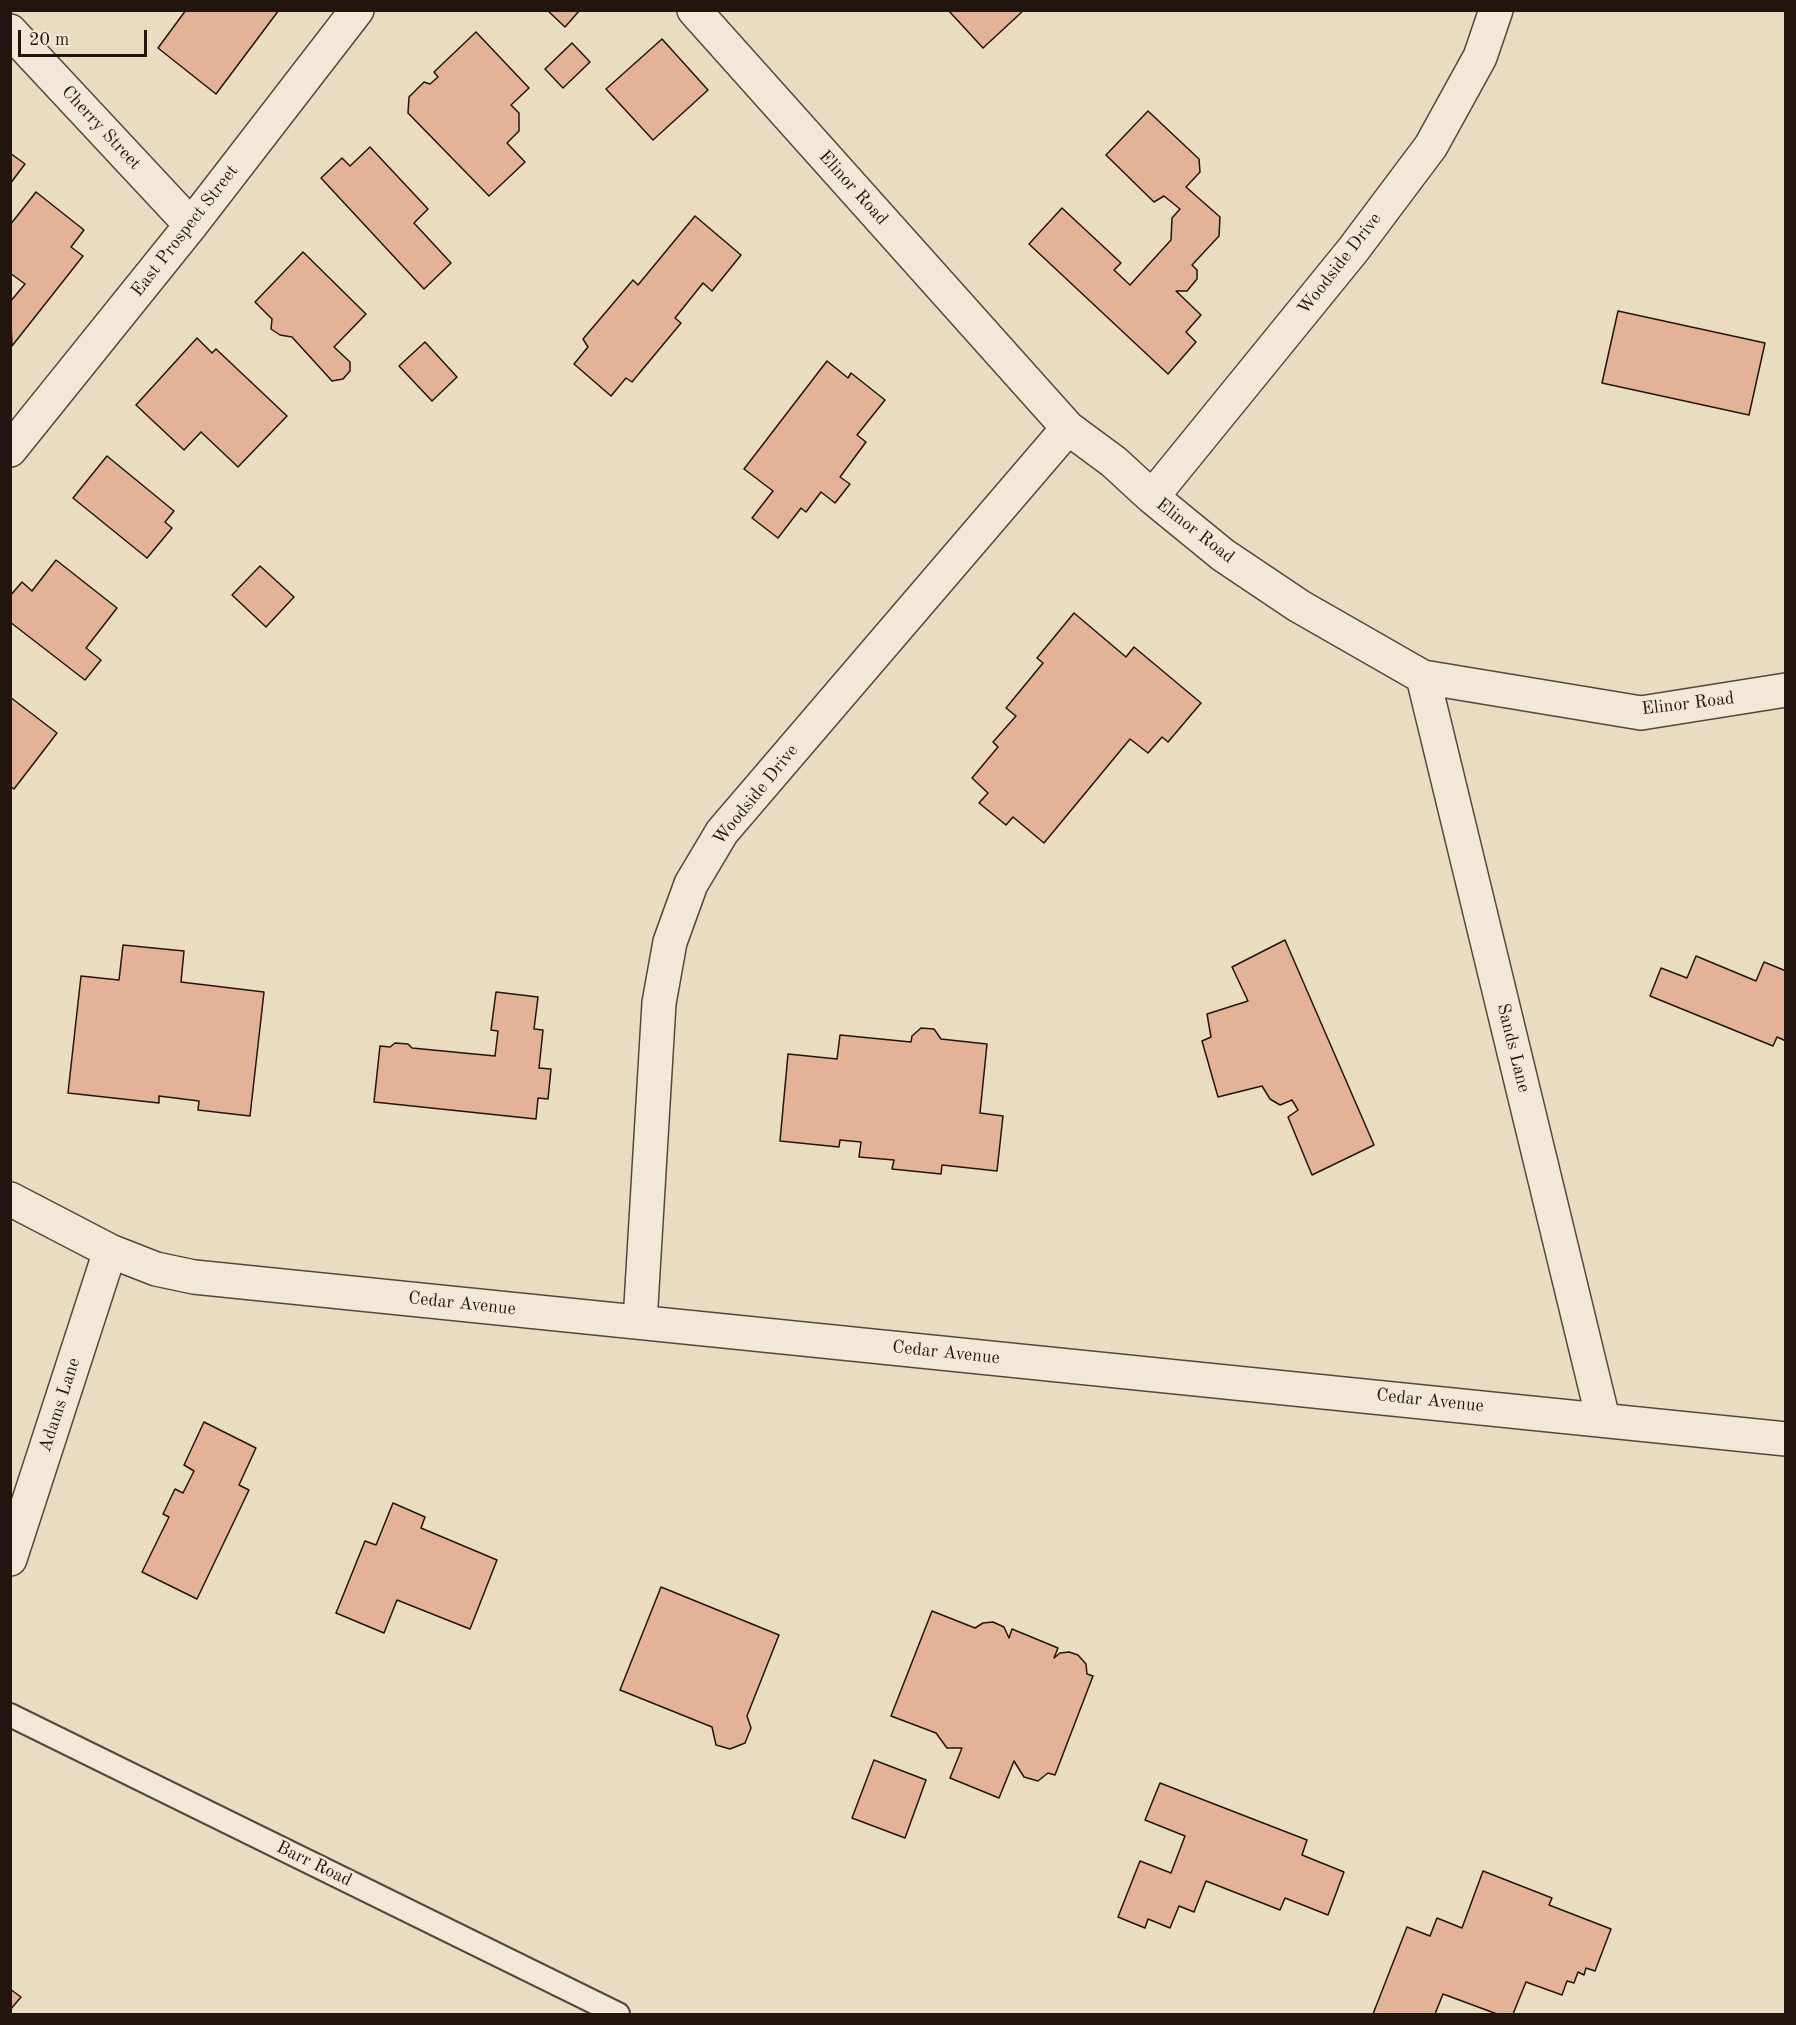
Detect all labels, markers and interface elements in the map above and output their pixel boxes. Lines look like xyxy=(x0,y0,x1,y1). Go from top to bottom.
scale bar xyxy=(21,18,150,56)
text: 20 m xyxy=(29,31,69,49)
street label: Cherry Street xyxy=(57,81,145,175)
street label: Elinor Road xyxy=(814,146,892,230)
street label: East Prospect Street xyxy=(127,161,243,301)
street label: Woodside Drive xyxy=(1294,209,1386,319)
street label: Elinor Road xyxy=(1152,494,1238,568)
street label: Elinor Road xyxy=(1640,688,1736,720)
street label: Woodside Drive xyxy=(709,740,803,850)
street label: Sands Lane xyxy=(1492,1001,1534,1095)
street label: Cedar Avenue xyxy=(407,1288,517,1320)
street label: Cedar Avenue xyxy=(891,1337,1001,1369)
street label: Adams Lane xyxy=(35,1355,85,1455)
street label: Cedar Avenue xyxy=(1375,1385,1485,1417)
street label: Barr Road xyxy=(273,1836,355,1892)

